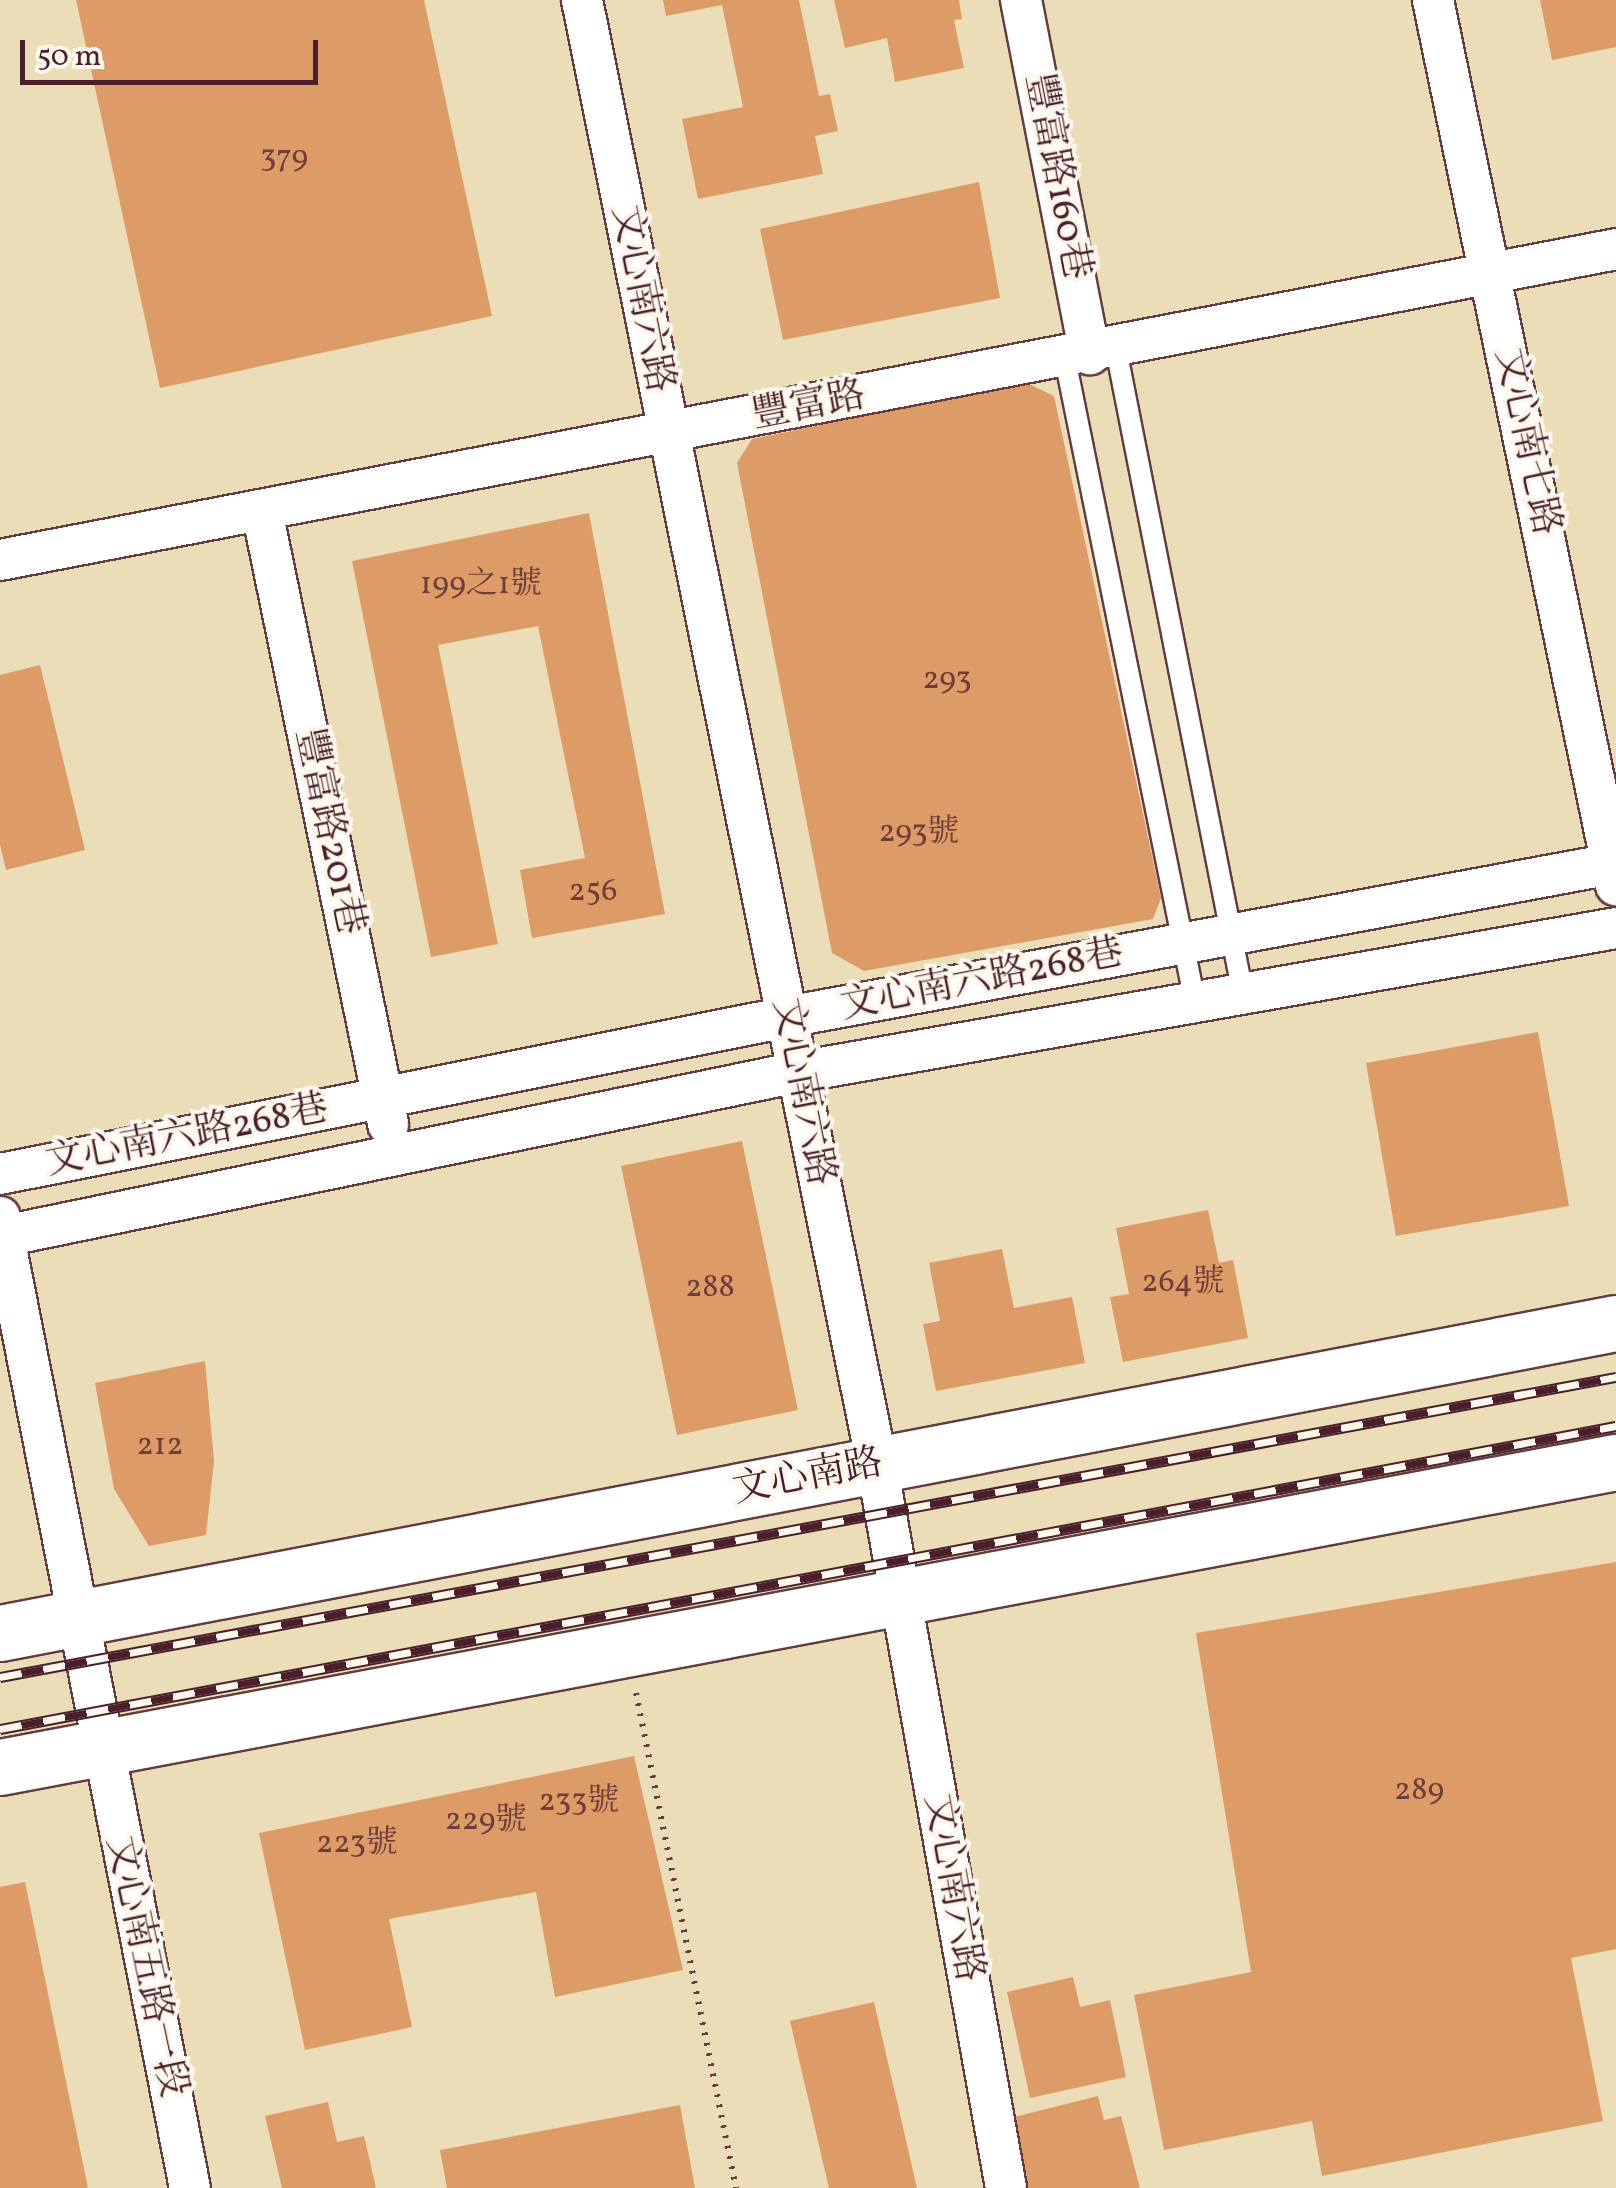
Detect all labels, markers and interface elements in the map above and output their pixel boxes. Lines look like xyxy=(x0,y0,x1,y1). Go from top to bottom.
scale bar xyxy=(25,20,322,82)
text: 50 m xyxy=(37,36,101,78)
street label: 豐富路160巷 xyxy=(1014,70,1098,284)
house number: 379 xyxy=(260,139,308,177)
street label: 文心南六路 xyxy=(600,201,682,397)
street label: 文心南七路 xyxy=(1484,344,1568,540)
street label: 豐富路 xyxy=(749,374,869,440)
house number: 199之1號 xyxy=(420,566,542,604)
house number: 293 xyxy=(922,661,972,699)
street label: 豐富路201巷 xyxy=(284,725,372,939)
house number: 293號 xyxy=(878,814,960,852)
house number: 256 xyxy=(569,873,617,911)
street label: 文心南六路268巷 xyxy=(837,931,1127,1031)
street label: 文心南六路 xyxy=(761,994,843,1190)
street label: 文心南六路268巷 xyxy=(42,1087,332,1187)
house number: 264號 xyxy=(1141,1264,1225,1302)
house number: 288 xyxy=(685,1269,735,1307)
house number: 212 xyxy=(137,1427,183,1465)
street label: 文心南路 xyxy=(729,1441,887,1515)
house number: 289 xyxy=(1394,1772,1444,1810)
house number: 233號 xyxy=(539,1783,619,1821)
street label: 文心南六路 xyxy=(913,1790,991,1986)
house number: 229號 xyxy=(445,1802,527,1840)
house number: 223號 xyxy=(316,1825,398,1863)
street label: 文心南五路一段 xyxy=(95,1832,195,2102)

